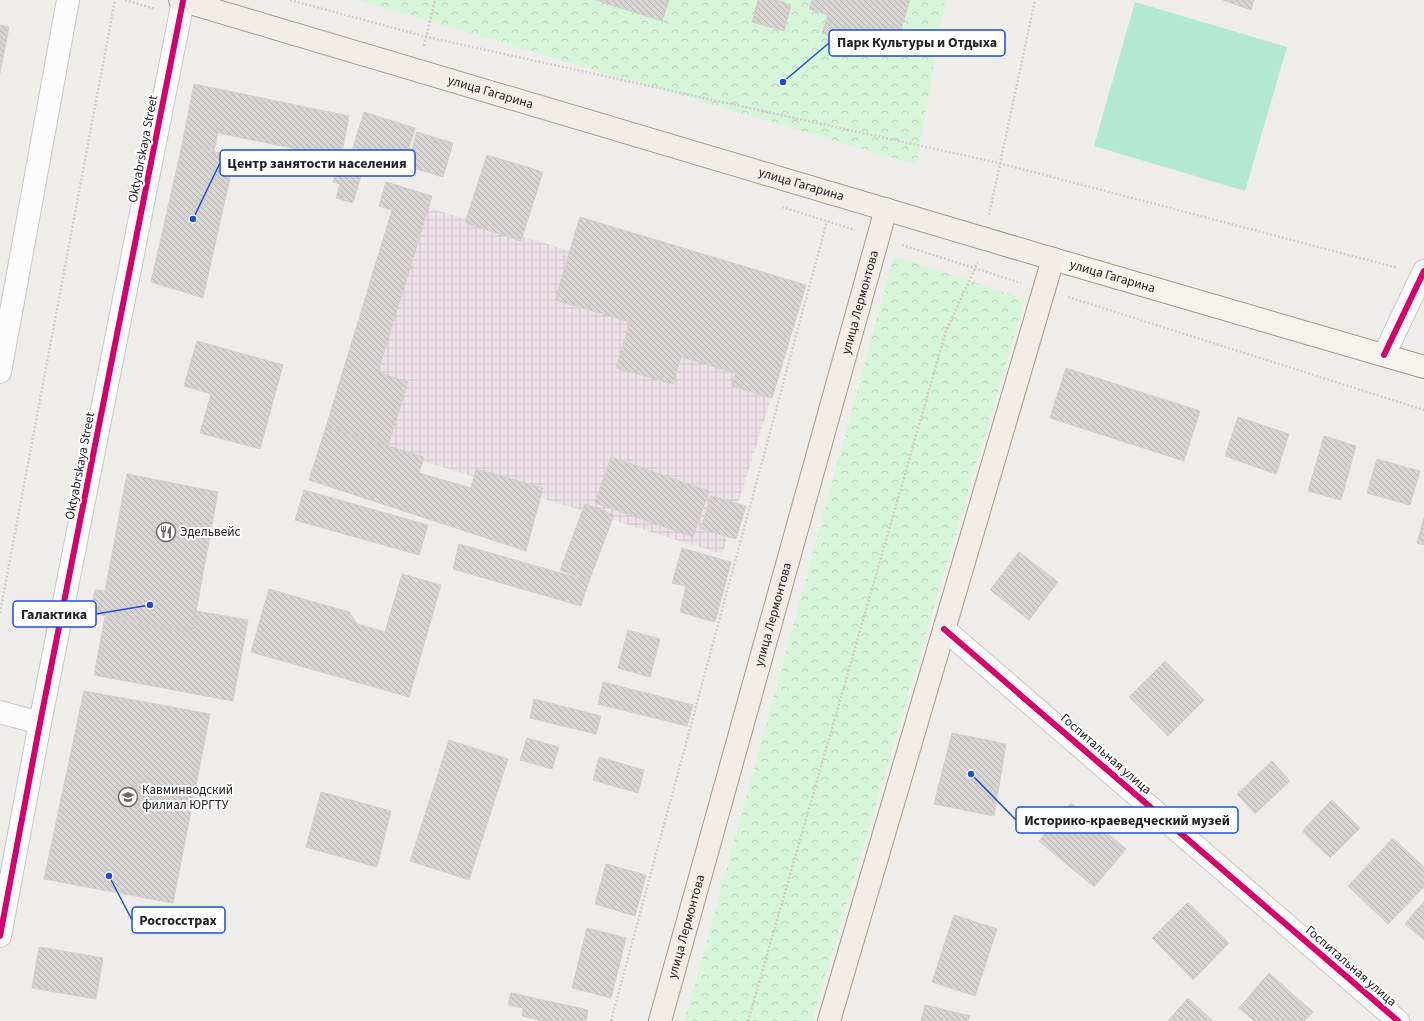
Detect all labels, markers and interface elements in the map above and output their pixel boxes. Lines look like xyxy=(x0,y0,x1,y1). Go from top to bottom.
callout: Парк Культуры и Отдыха xyxy=(829,30,1005,56)
text: Парк Культуры и Отдыха xyxy=(837,33,997,53)
street label: улица Гагарина xyxy=(446,71,536,113)
street label: Oktyabrskaya Street xyxy=(124,93,162,204)
callout: Центр занятости населения xyxy=(220,150,415,176)
text: Центр занятости населения xyxy=(227,154,407,174)
street label: улица Гагарина xyxy=(756,163,846,206)
street label: улица Лермонтова xyxy=(837,248,883,356)
street label: улица Гагарина xyxy=(1068,255,1158,297)
street label: Oktyabrskaya Street xyxy=(61,410,99,521)
restaurant icon: Эдельвейс xyxy=(155,521,177,543)
place label: Эдельвейс xyxy=(180,523,240,541)
street label: улица Лермонтова xyxy=(750,560,796,669)
callout: Галактика xyxy=(13,601,96,627)
text: Галактика xyxy=(21,605,87,625)
street label: Госпитальная улица xyxy=(1057,709,1155,799)
place label: Кавминводский филиал ЮРГТУ xyxy=(142,781,233,814)
school or university icon: Кавминводский филиал ЮРГТУ xyxy=(117,786,139,808)
callout: Историко-краеведческий музей xyxy=(1016,807,1238,833)
text: Историко-краеведческий музей xyxy=(1024,811,1230,831)
street label: улица Лермонтова xyxy=(663,873,709,981)
callout: Росгосстрах xyxy=(132,907,225,933)
text: Росгосстрах xyxy=(139,911,217,931)
street label: Госпитальная улица xyxy=(1302,921,1400,1011)

